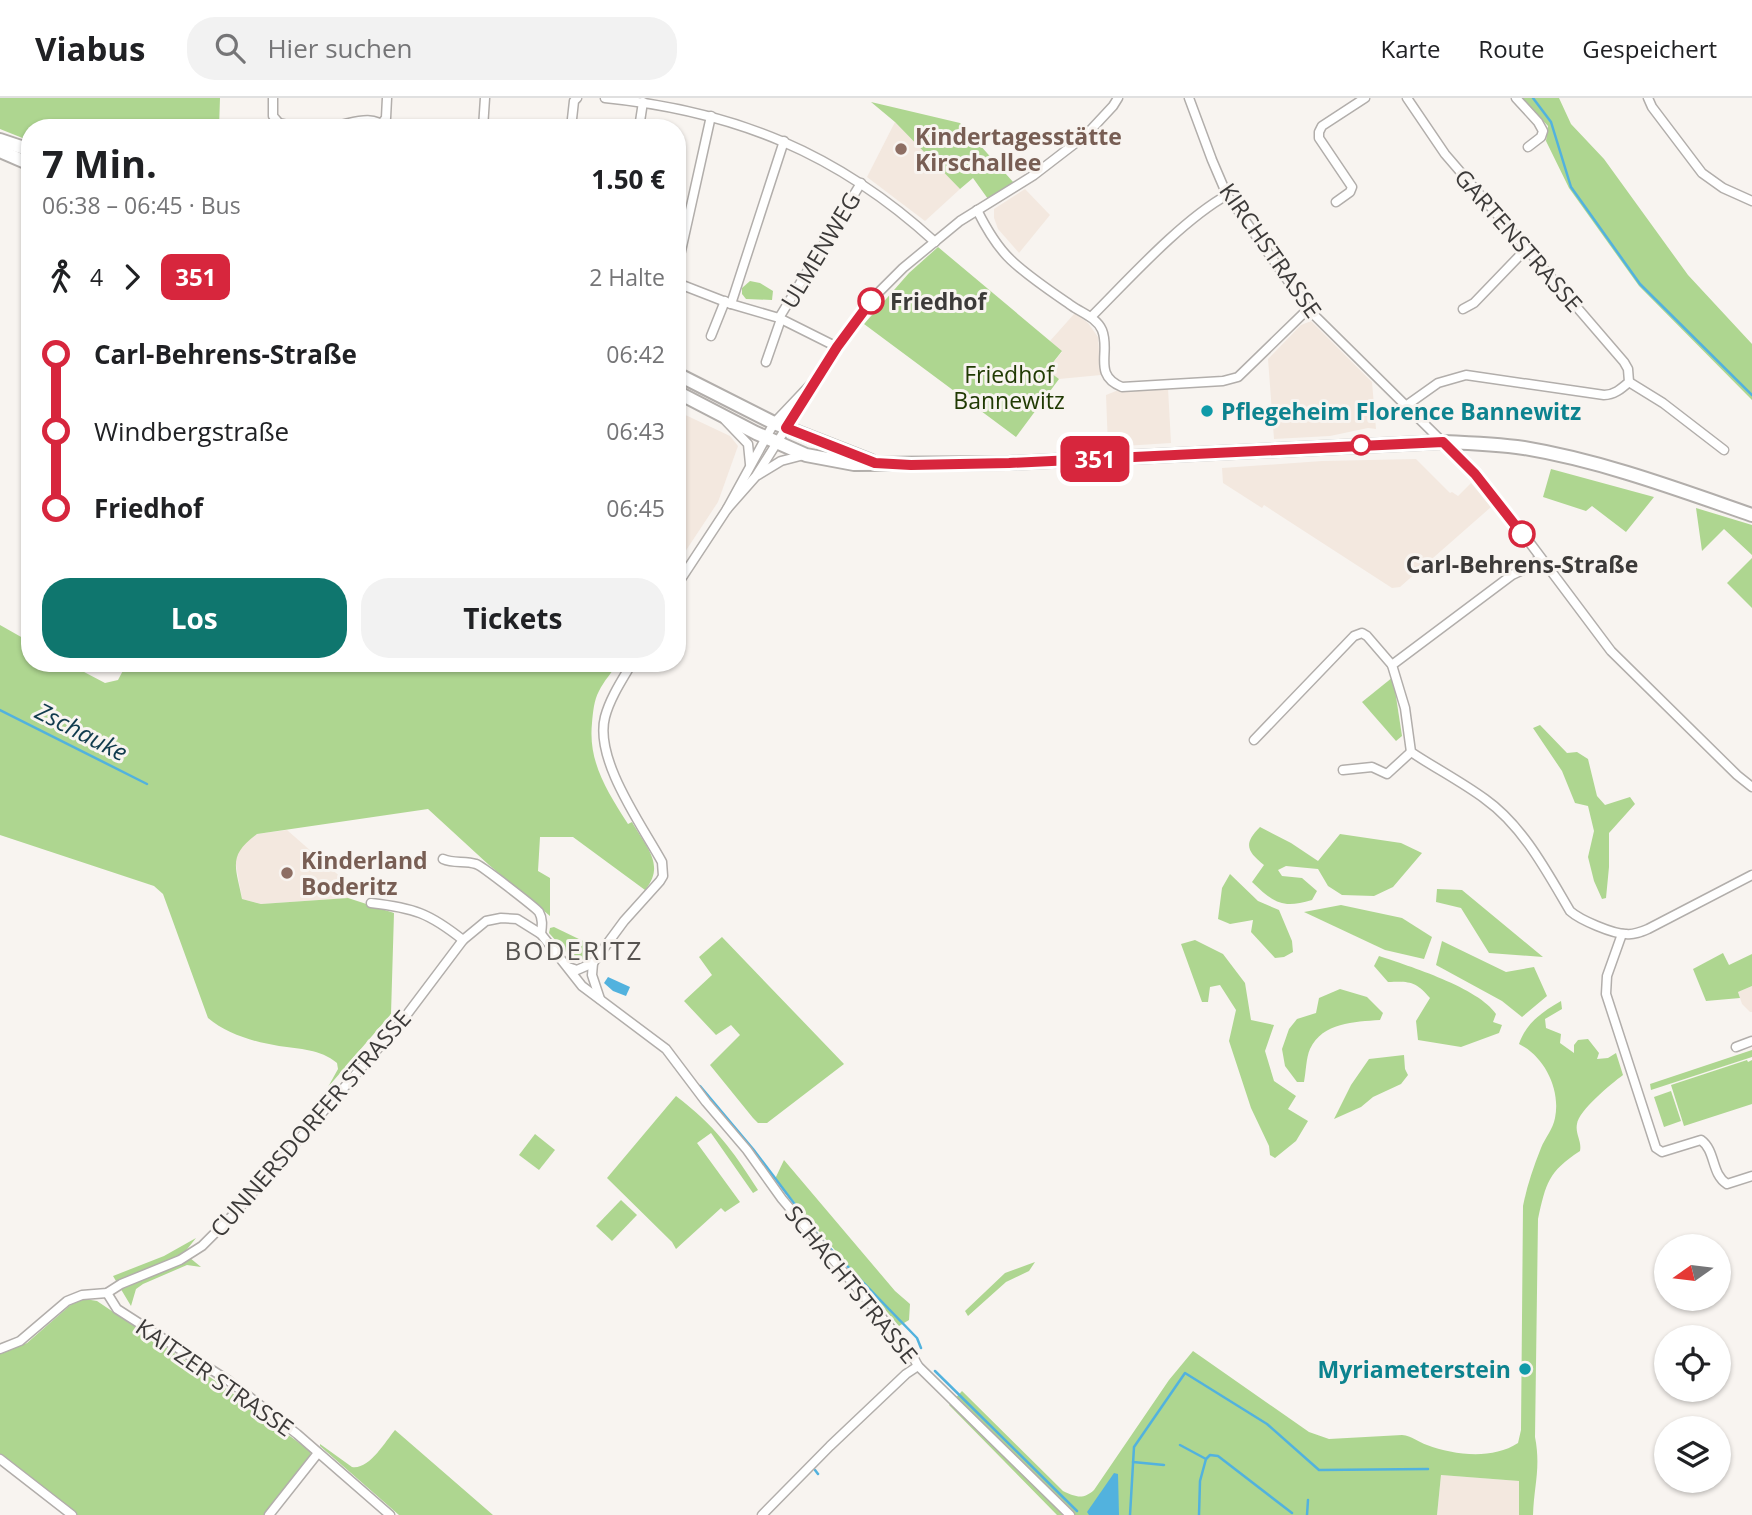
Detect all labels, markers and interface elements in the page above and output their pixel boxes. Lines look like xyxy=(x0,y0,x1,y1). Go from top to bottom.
search box xyxy=(187,17,677,80)
text: Viabus xyxy=(35,26,145,71)
icon: search xyxy=(211,29,249,67)
text: Hier suchen xyxy=(267,30,412,66)
text: Karte xyxy=(1380,32,1440,65)
text: Route xyxy=(1478,32,1544,65)
text: Gespeichert xyxy=(1582,32,1717,65)
place label: Kindertagesstätte Kirschallee xyxy=(915,120,1122,178)
text: 7 Min. xyxy=(42,137,157,189)
marker: Kindertagesstätte Kirschallee xyxy=(893,141,909,157)
text: 1.50 € xyxy=(591,161,665,197)
street label: GARTENSTRASSE xyxy=(1448,161,1590,319)
street label: KIRCHSTRASSE xyxy=(1213,176,1329,324)
street label: ULMENWEG xyxy=(773,186,867,314)
text: 06:38 – 06:45 · Bus xyxy=(42,189,241,221)
icon: walk xyxy=(42,258,80,296)
icon: forward xyxy=(113,258,151,296)
text: 351 xyxy=(175,260,216,293)
text: 4 xyxy=(90,261,103,293)
text: 2 Halte xyxy=(589,261,665,293)
place label: Friedhof xyxy=(890,285,988,317)
marker: Friedhof xyxy=(858,288,884,314)
text: Carl-Behrens-Straße xyxy=(94,336,357,372)
text: 06:42 xyxy=(606,338,665,370)
park label: Friedhof Bannewitz xyxy=(953,358,1065,416)
place label: Pflegeheim Florence Bannewitz xyxy=(1221,395,1581,427)
marker: Pflegeheim Florence Bannewitz xyxy=(1199,403,1215,419)
text: Windbergstraße xyxy=(94,413,289,449)
text: 06:43 xyxy=(606,415,665,447)
unlabelled marker xyxy=(1351,435,1371,455)
line badge: 351 xyxy=(1055,436,1135,482)
text: 351 xyxy=(1074,442,1116,475)
text: Friedhof xyxy=(94,490,203,526)
text: 06:45 xyxy=(606,492,665,524)
marker: Carl-Behrens-Straße xyxy=(1509,521,1535,547)
place label: Carl-Behrens-Straße xyxy=(1406,548,1638,580)
button: Los xyxy=(42,578,347,658)
button: Tickets xyxy=(361,578,665,658)
water label: Zschauke xyxy=(30,693,134,768)
place label: Kinderland Boderitz xyxy=(301,844,428,902)
marker: Kinderland Boderitz xyxy=(279,865,295,881)
district label: BODERITZ xyxy=(505,932,643,968)
street label: CUNNERSDORFER STRASSE xyxy=(202,1003,418,1243)
street label: SCHACHTSTRASSE xyxy=(778,1198,926,1370)
north arrow xyxy=(1654,1234,1731,1311)
map controls xyxy=(1654,1234,1731,1493)
street label: KAITZER STRASSE xyxy=(130,1311,300,1443)
button: locate xyxy=(1654,1325,1731,1402)
place label: Myriameterstein xyxy=(1318,1353,1511,1385)
marker: Myriameterstein xyxy=(1517,1361,1533,1377)
button: layers xyxy=(1654,1416,1731,1493)

